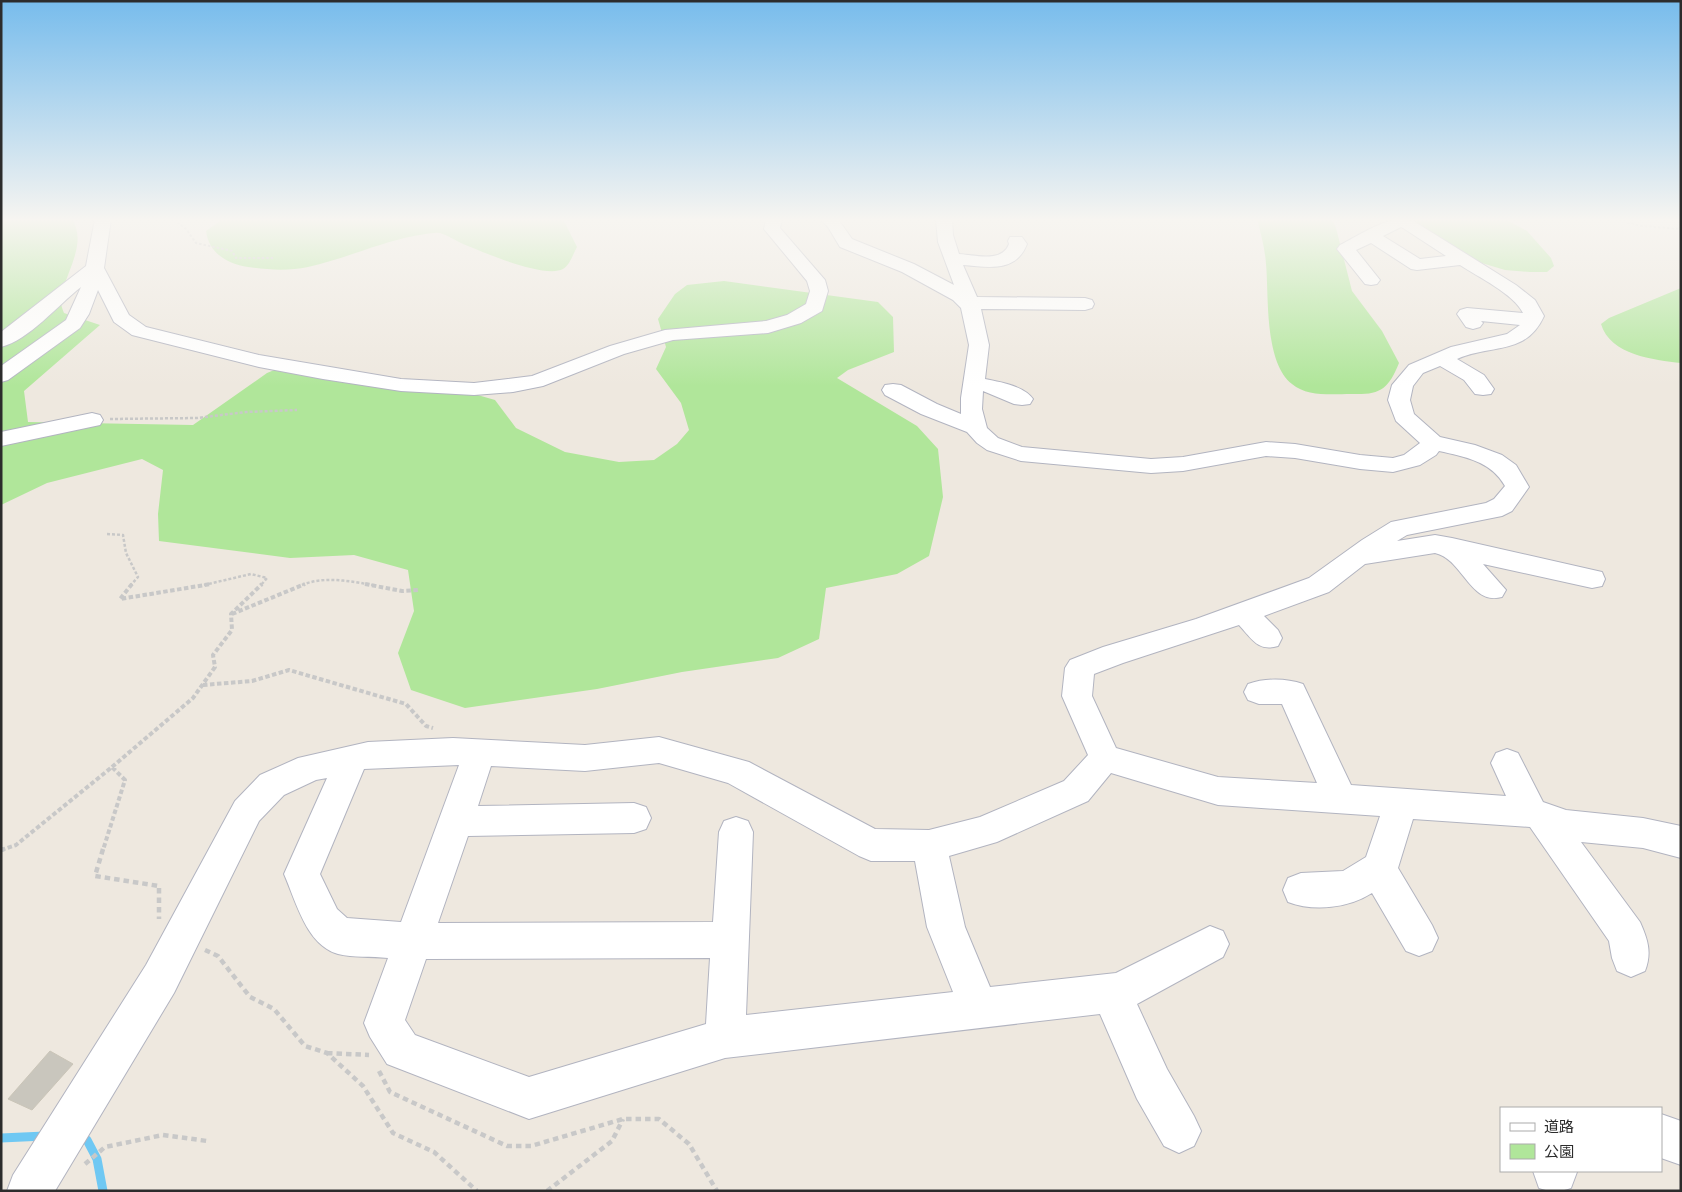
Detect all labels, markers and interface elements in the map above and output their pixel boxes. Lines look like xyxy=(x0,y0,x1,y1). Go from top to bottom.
legend xyxy=(1500,1107,1662,1172)
text: 道路 xyxy=(1544,1118,1574,1136)
text: 公園 xyxy=(1544,1143,1574,1161)

